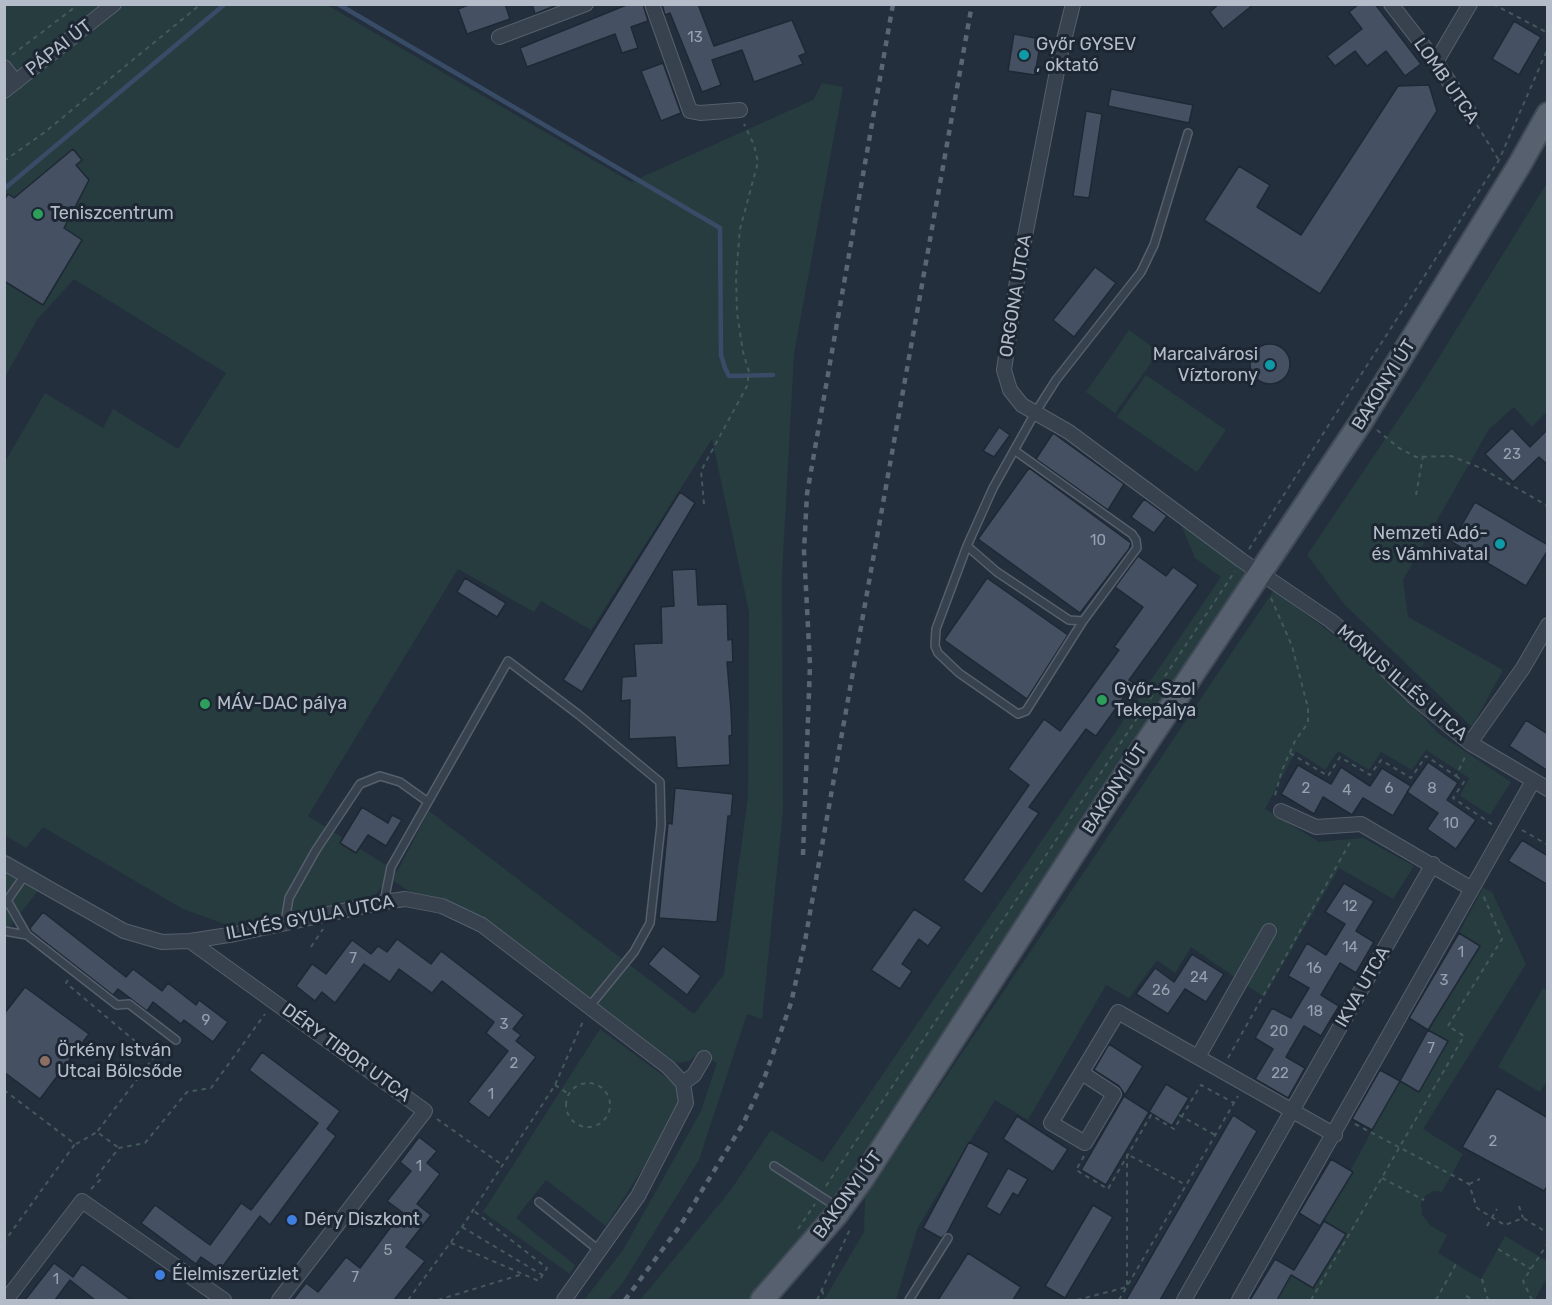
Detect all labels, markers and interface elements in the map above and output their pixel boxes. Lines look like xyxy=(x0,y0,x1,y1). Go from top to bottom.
street label: PÁPAI ÚT xyxy=(22,15,96,81)
house number: 13 xyxy=(687,29,703,47)
place label: Győr GYSEV , oktató xyxy=(1036,34,1136,76)
street label: LOMB UTCA xyxy=(1409,34,1483,128)
marker: Győr GYSEV , oktató xyxy=(1017,48,1031,62)
place label: Teniszcentrum xyxy=(50,203,174,225)
marker: Teniszcentrum xyxy=(31,207,45,221)
street label: ORGONA UTCA xyxy=(996,233,1036,359)
street label: BAKONYI ÚT xyxy=(1348,336,1420,434)
place label: Marcalvárosi Víztorony xyxy=(1153,344,1258,386)
marker: Marcalvárosi Víztorony xyxy=(1263,358,1277,372)
house number: 23 xyxy=(1503,446,1521,464)
place label: Nemzeti Adó- és Vámhivatal xyxy=(1371,523,1488,566)
house number: 10 xyxy=(1090,532,1106,550)
marker: Nemzeti Adó- és Vámhivatal xyxy=(1493,537,1507,551)
street label: MÓNUS ILLÉS UTCA xyxy=(1332,621,1472,745)
place label: Győr-Szol Tekepálya xyxy=(1114,679,1196,722)
place label: MÁV-DAC pálya xyxy=(217,693,347,715)
marker: Győr-Szol Tekepálya xyxy=(1095,693,1109,707)
marker: MÁV-DAC pálya xyxy=(198,697,212,711)
street label: BAKONYI ÚT xyxy=(1078,740,1152,838)
house number: 2 xyxy=(1302,780,1310,798)
house number: 6 xyxy=(1384,780,1394,798)
house number: 8 xyxy=(1427,780,1437,798)
house number: 4 xyxy=(1342,782,1352,800)
house number: 10 xyxy=(1443,815,1459,833)
street label: ILLYÉS GYULA UTCA xyxy=(224,891,396,945)
house number: 12 xyxy=(1342,898,1358,916)
house number: 14 xyxy=(1342,939,1358,957)
street label: IKVA UTCA xyxy=(1331,943,1395,1031)
house number: 1 xyxy=(1458,944,1464,962)
house number: 7 xyxy=(349,950,357,968)
house number: 16 xyxy=(1306,960,1322,978)
house number: 24 xyxy=(1190,969,1208,987)
house number: 3 xyxy=(1439,972,1449,990)
house number: 26 xyxy=(1152,982,1170,1000)
street label: DÉRY TIBOR UTCA xyxy=(278,999,414,1107)
house number: 18 xyxy=(1307,1003,1323,1021)
house number: 9 xyxy=(202,1012,210,1030)
house number: 3 xyxy=(499,1016,509,1034)
house number: 20 xyxy=(1270,1023,1288,1041)
place label: Örkény István Utcai Bölcsőde xyxy=(57,1040,182,1082)
house number: 7 xyxy=(1427,1040,1435,1058)
marker: Örkény István Utcai Bölcsőde xyxy=(38,1054,52,1068)
house number: 2 xyxy=(510,1055,518,1073)
house number: 22 xyxy=(1271,1065,1289,1083)
house number: 1 xyxy=(488,1086,494,1104)
house number: 2 xyxy=(1489,1133,1497,1151)
street label: BAKONYI ÚT xyxy=(809,1147,887,1243)
house number: 1 xyxy=(416,1158,422,1176)
place label: Déry Diszkont xyxy=(304,1209,420,1231)
marker: Déry Diszkont xyxy=(285,1213,299,1227)
house number: 5 xyxy=(384,1242,392,1260)
place label: Élelmiszerüzlet xyxy=(172,1264,299,1286)
marker: Élelmiszerüzlet xyxy=(153,1268,167,1282)
house number: 7 xyxy=(351,1269,359,1287)
house number: 1 xyxy=(53,1271,59,1289)

